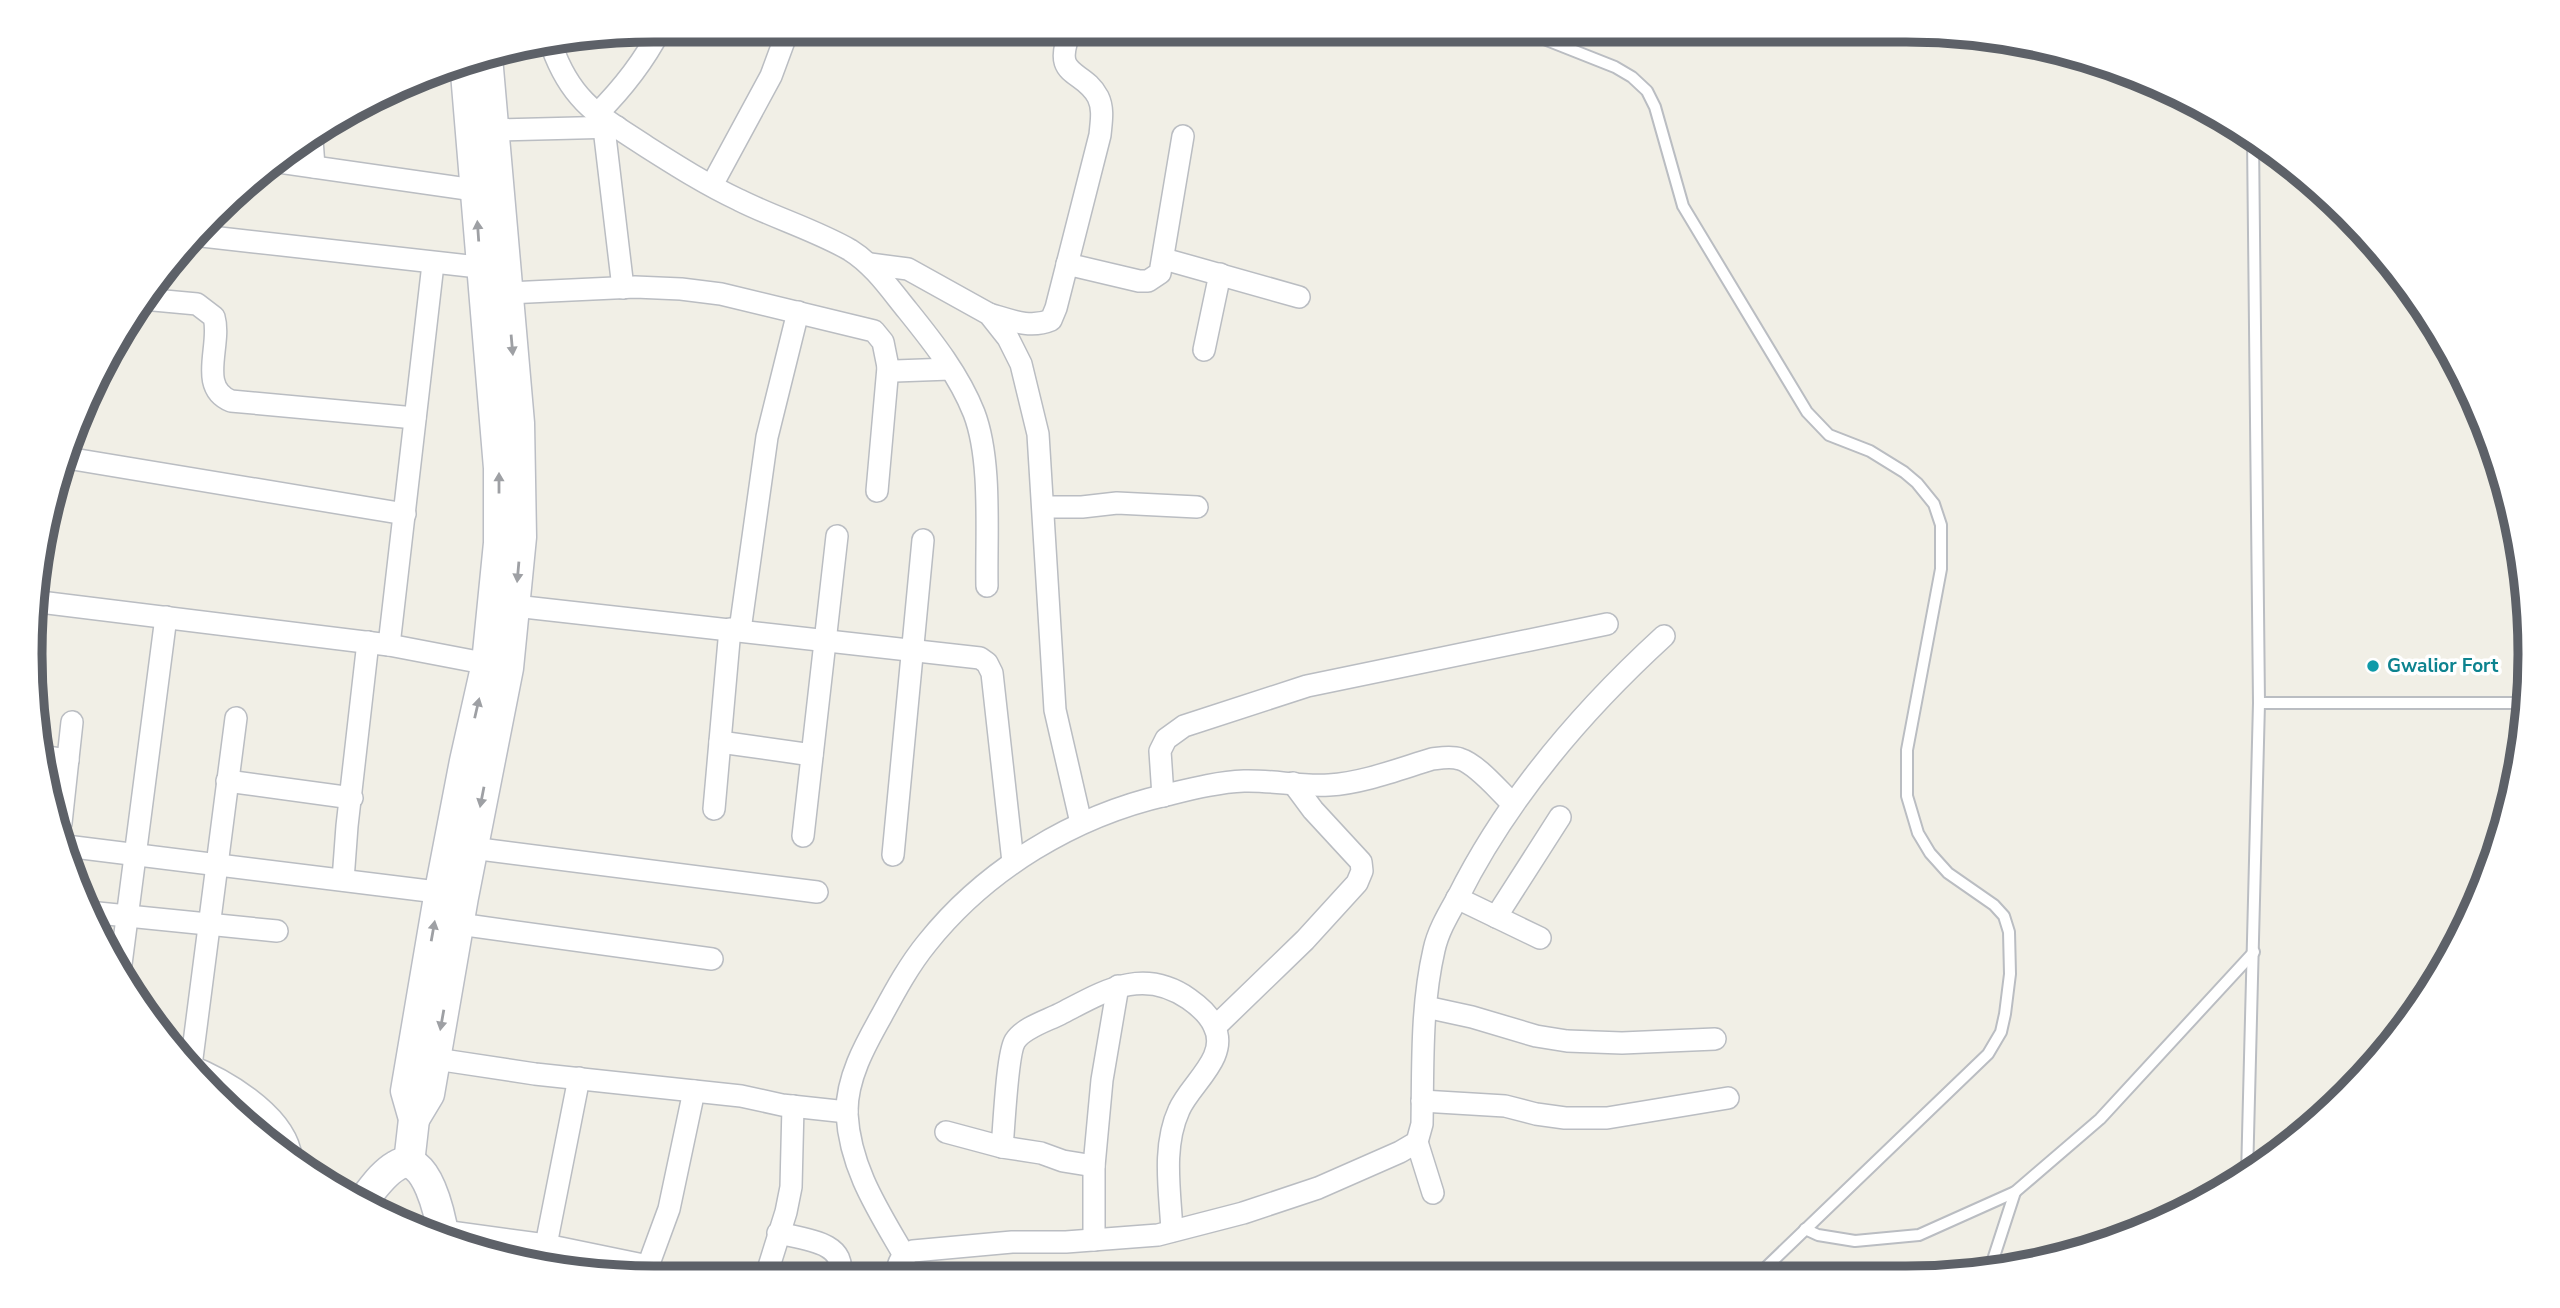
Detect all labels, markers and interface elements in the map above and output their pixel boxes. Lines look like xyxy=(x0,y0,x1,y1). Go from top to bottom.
one-way arrow xyxy=(472,220,483,242)
one-way arrow xyxy=(507,334,518,356)
one-way arrow xyxy=(493,471,505,493)
one-way arrow xyxy=(512,561,523,583)
place label: Gwalior Fort xyxy=(2387,653,2499,679)
marker: Gwalior Fort xyxy=(2365,658,2381,674)
one-way arrow xyxy=(472,697,483,719)
one-way arrow xyxy=(477,786,488,808)
one-way arrow xyxy=(428,920,439,942)
one-way arrow xyxy=(436,1010,447,1032)

